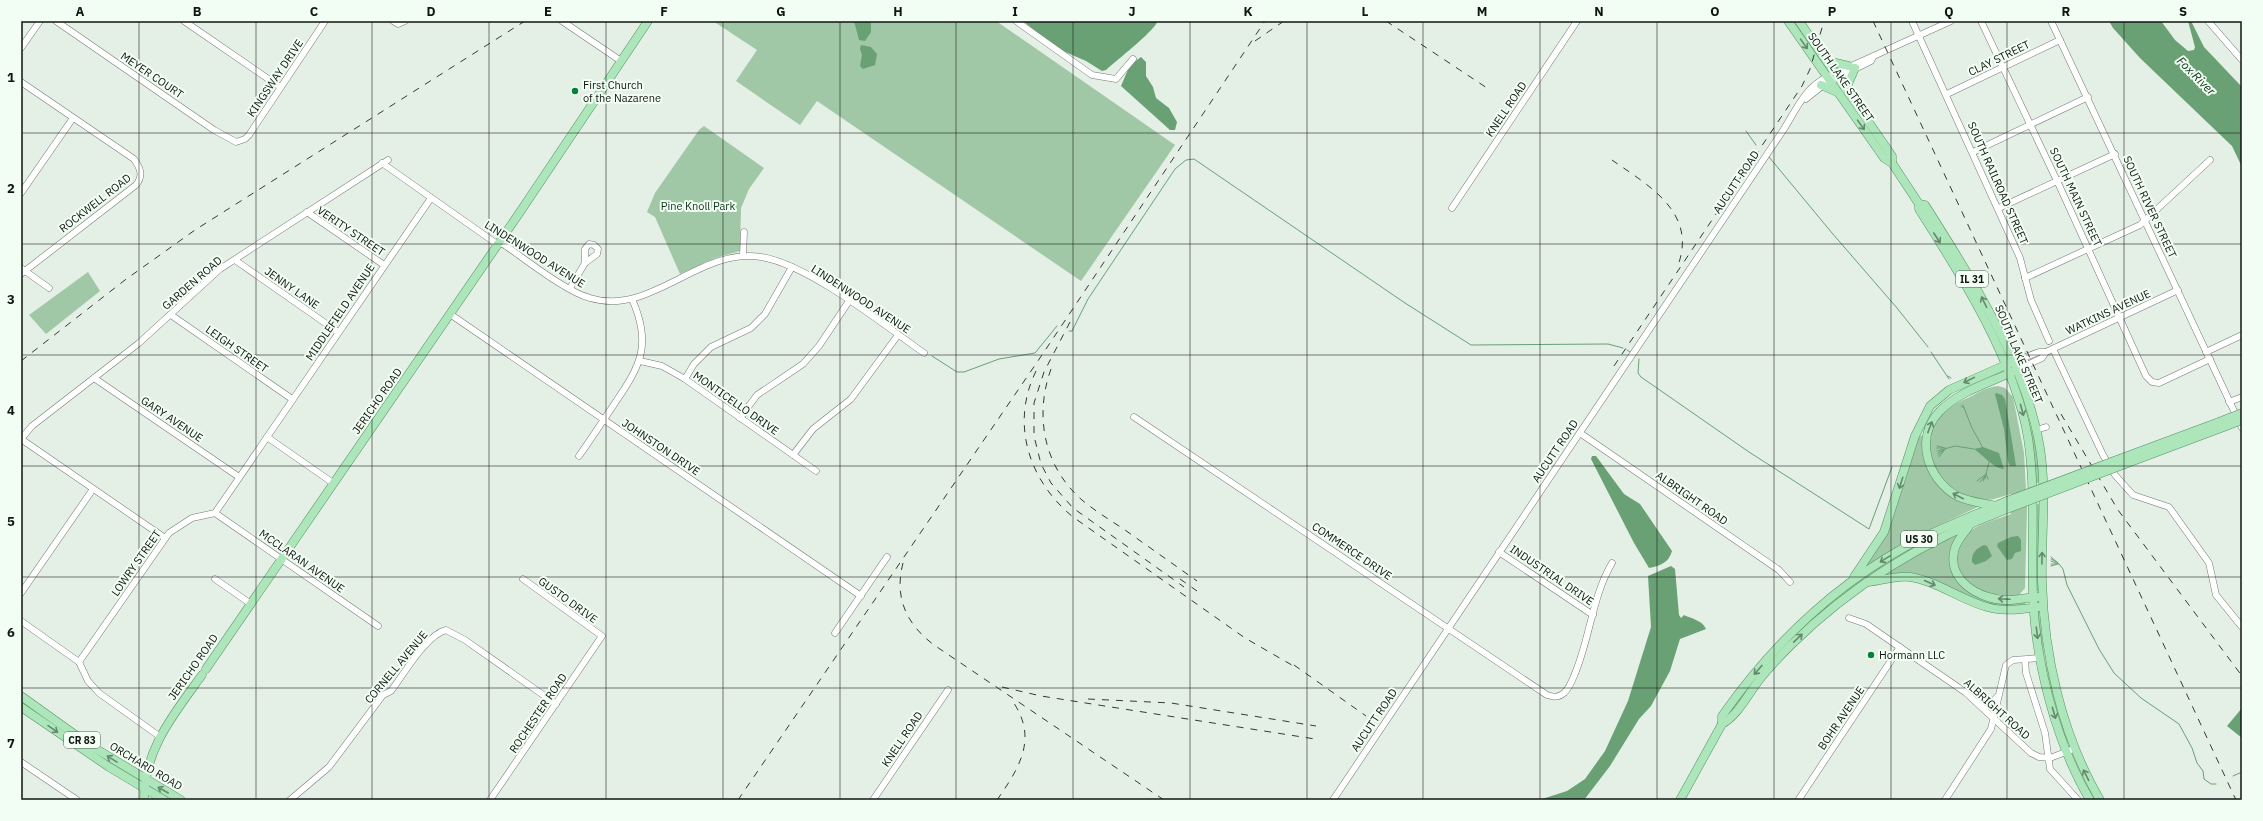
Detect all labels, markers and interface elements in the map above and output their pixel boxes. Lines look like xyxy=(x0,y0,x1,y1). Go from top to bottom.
text: A xyxy=(76,3,85,20)
text: B xyxy=(193,3,202,20)
text: C xyxy=(310,3,319,20)
text: D xyxy=(426,3,436,20)
text: E xyxy=(544,3,552,20)
text: F xyxy=(660,3,668,20)
text: G xyxy=(776,3,786,20)
text: H xyxy=(893,3,903,20)
text: I xyxy=(1012,3,1018,20)
text: J xyxy=(1128,3,1136,20)
text: K xyxy=(1243,3,1253,20)
text: L xyxy=(1362,3,1369,20)
text: M xyxy=(1477,3,1487,20)
text: N xyxy=(1594,3,1604,20)
text: O xyxy=(1710,3,1720,20)
text: P xyxy=(1828,3,1837,20)
text: Q xyxy=(1944,3,1954,20)
text: R xyxy=(2062,3,2071,20)
text: S xyxy=(2179,3,2187,20)
street label: SOUTH LAKE STREET xyxy=(1805,30,1877,125)
street label: KINGSWAY DRIVE xyxy=(244,37,306,119)
street label: CLAY STREET xyxy=(1966,37,2033,79)
one-way arrow xyxy=(1800,39,1808,50)
street label: MEYER COURT xyxy=(118,49,187,102)
water label: Fox River xyxy=(2174,53,2219,98)
text: 1 xyxy=(7,69,15,86)
place label: First Church of the Nazarene xyxy=(583,78,661,105)
street label: KNELL ROAD xyxy=(1482,79,1530,139)
marker: First Church of the Nazarene xyxy=(570,86,580,96)
one-way arrow xyxy=(1857,119,1865,130)
street label: SOUTH RAILROAD STREET xyxy=(1965,120,2032,247)
street label: SOUTH MAIN STREET xyxy=(2047,145,2105,249)
street label: AUCUTT ROAD xyxy=(1710,148,1762,216)
street label: SOUTH RIVER STREET xyxy=(2120,154,2180,261)
street label: ROCKWELL ROAD xyxy=(56,171,134,235)
text: 2 xyxy=(7,180,15,197)
park label: Pine Knoll Park xyxy=(661,199,735,213)
street label: VERITY STREET xyxy=(314,203,388,259)
street label: LINDENWOOD AVENUE xyxy=(482,217,588,291)
one-way arrow xyxy=(1933,232,1941,243)
street label: GARDEN ROAD xyxy=(159,253,225,313)
street label: MIDDLEFIELD AVENUE xyxy=(302,261,378,363)
street label: LINDENWOOD AVENUE xyxy=(809,262,913,336)
street label: JENNY LANE xyxy=(262,264,322,312)
road number: IL 31 xyxy=(1956,271,1988,287)
street label: WATKINS AVENUE xyxy=(2063,286,2153,338)
text: 3 xyxy=(7,291,15,308)
one-way arrow xyxy=(1980,296,1987,308)
street label: SOUTH LAKE STREET xyxy=(1992,303,2046,406)
street label: LEIGH STREET xyxy=(203,322,272,376)
street label: JERICHO ROAD xyxy=(349,365,405,437)
street label: MONTICELLO DRIVE xyxy=(690,368,782,438)
one-way arrow xyxy=(1963,377,1975,384)
street label: GARY AVENUE xyxy=(138,393,206,445)
text: 4 xyxy=(7,402,15,419)
one-way arrow xyxy=(2018,403,2026,416)
street label: JOHNSTON DRIVE xyxy=(619,416,703,478)
street label: AUCUTT ROAD xyxy=(1529,417,1581,485)
one-way arrow xyxy=(1926,421,1934,433)
street label: ALBRIGHT ROAD xyxy=(1653,468,1731,528)
one-way arrow xyxy=(1896,477,1904,489)
one-way arrow xyxy=(1953,492,1965,499)
text: 5 xyxy=(7,513,15,530)
street label: COMMERCE DRIVE xyxy=(1309,519,1395,583)
street label: MCCLARAN AVENUE xyxy=(257,526,347,596)
street label: LOWRY STREET xyxy=(108,527,164,599)
road number: US 30 xyxy=(1901,531,1937,547)
street label: INDUSTRIAL DRIVE xyxy=(1507,542,1597,608)
one-way arrow xyxy=(2038,552,2046,565)
one-way arrow xyxy=(1880,555,1891,563)
street label: GUSTO DRIVE xyxy=(536,574,600,626)
one-way arrow xyxy=(1923,580,1935,587)
one-way arrow xyxy=(1998,596,2011,603)
text: 6 xyxy=(7,624,15,641)
one-way arrow xyxy=(2033,626,2041,639)
street label: CORNELL AVENUE xyxy=(361,628,431,706)
street label: JERICHO ROAD xyxy=(165,631,221,703)
one-way arrow xyxy=(1793,633,1803,643)
place label: Hormann LLC xyxy=(1879,648,1945,662)
marker: Hormann LLC xyxy=(1866,650,1876,660)
one-way arrow xyxy=(1753,664,1762,675)
street label: ROCHESTER ROAD xyxy=(506,670,570,756)
street label: ALBRIGHT ROAD xyxy=(1961,676,2033,742)
street label: BOHR AVENUE xyxy=(1815,684,1867,752)
street label: AUCUTT ROAD xyxy=(1348,686,1400,754)
one-way arrow xyxy=(2051,707,2058,720)
street label: KNELL ROAD xyxy=(878,709,926,769)
one-way arrow xyxy=(47,725,58,733)
road number: CR 83 xyxy=(64,732,100,748)
text: 7 xyxy=(7,735,15,752)
street label: ORCHARD ROAD xyxy=(107,739,185,793)
one-way arrow xyxy=(106,755,118,763)
one-way arrow xyxy=(2082,769,2089,781)
one-way arrow xyxy=(157,785,169,793)

